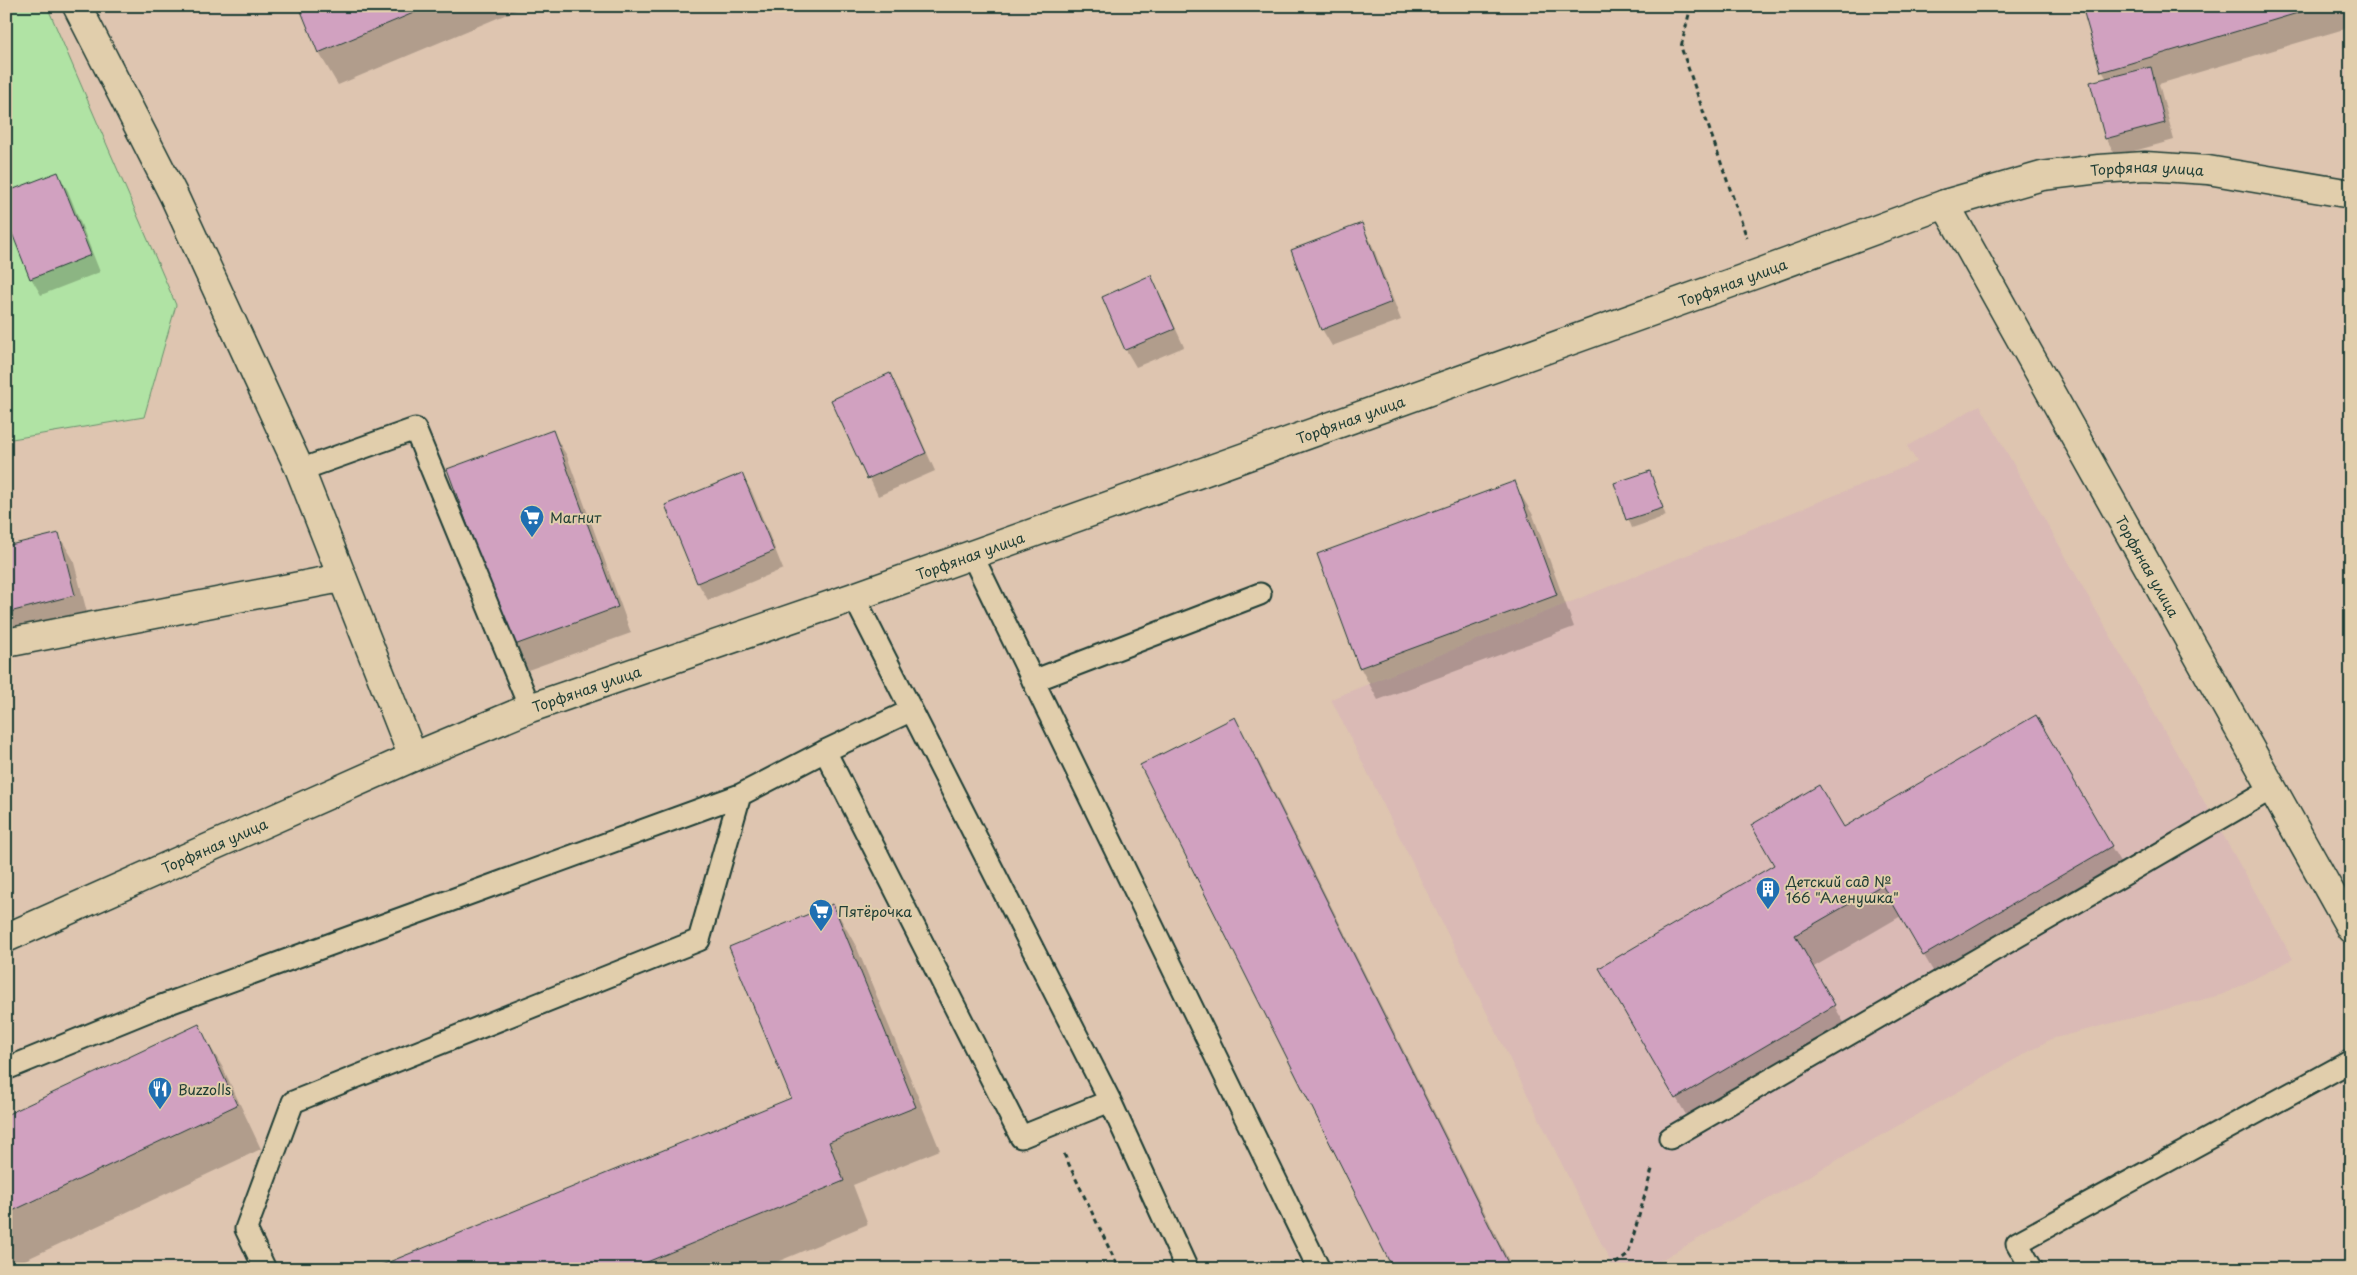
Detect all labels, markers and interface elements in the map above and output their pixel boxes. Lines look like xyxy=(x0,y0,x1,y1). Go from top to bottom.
street label: Торфяная улица xyxy=(2089,155,2205,180)
street label: Торфяная улица xyxy=(1675,253,1790,312)
street label: Торфяная улица xyxy=(1293,390,1408,448)
supermarket icon: Магнит xyxy=(519,504,545,538)
place label: Магнит xyxy=(550,507,602,528)
street label: Торфяная улица xyxy=(2111,511,2185,621)
street label: Торфяная улица xyxy=(913,526,1027,585)
street label: Торфяная улица xyxy=(529,660,644,717)
street label: Торфяная улица xyxy=(158,813,271,878)
place label: Детский сад № 166 "Аленушка" xyxy=(1785,871,1899,908)
building icon: Детский сад № 166 "Аленушка" xyxy=(1755,876,1781,910)
supermarket icon: Пятёрочка xyxy=(808,898,834,932)
place label: Пятёрочка xyxy=(838,901,912,922)
restaurant icon: Buzzolls xyxy=(147,1076,173,1110)
place label: Buzzolls xyxy=(178,1079,231,1100)

